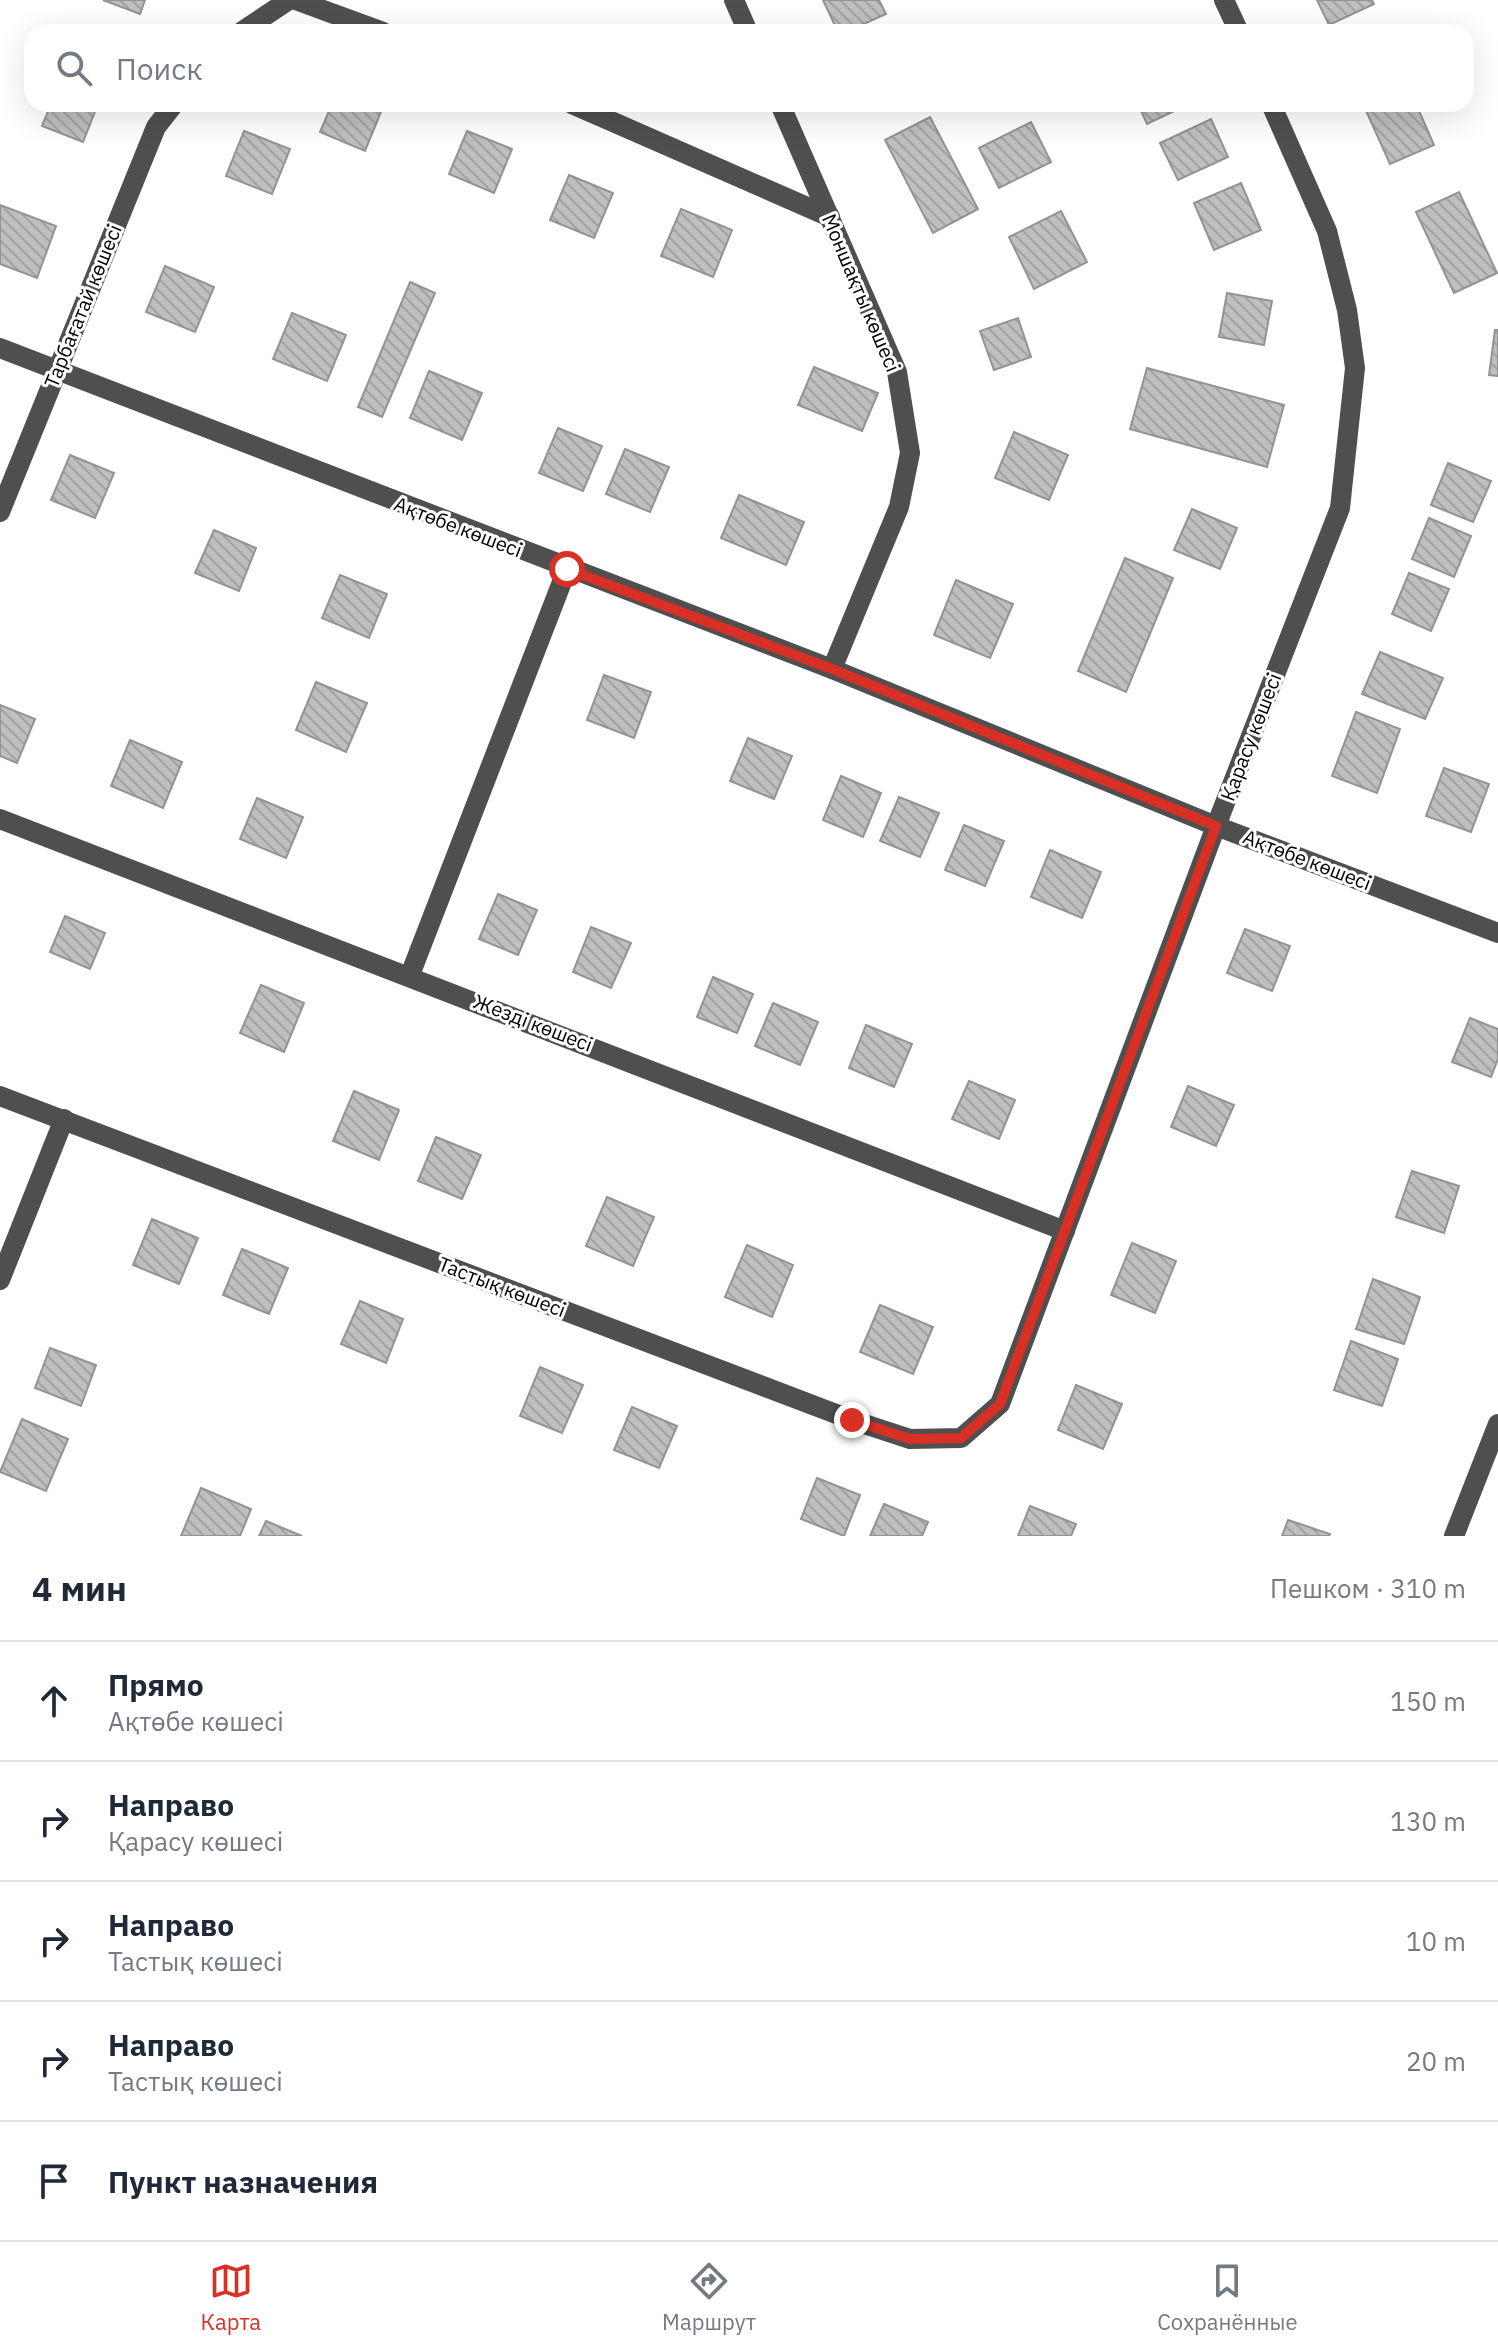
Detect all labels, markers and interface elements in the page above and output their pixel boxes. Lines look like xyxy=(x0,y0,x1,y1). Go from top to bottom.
search box xyxy=(24,24,1474,112)
icon: search xyxy=(52,46,96,90)
text: Поиск xyxy=(116,49,203,88)
street label: Моншақты көшесі xyxy=(816,210,907,376)
street label: Тарбағатай көшесі xyxy=(37,220,128,391)
street label: Ақтөбе көшесі xyxy=(390,490,526,563)
route start xyxy=(549,551,585,587)
street label: Қарасу көшесі xyxy=(1214,669,1287,805)
street label: Ақтөбе көшесі xyxy=(1239,823,1375,896)
street label: Жезді көшесі xyxy=(470,987,597,1058)
street label: Тастық көшесі xyxy=(435,1250,570,1323)
route end xyxy=(834,1402,870,1438)
text: 4 мин xyxy=(32,1566,127,1610)
text: Пешком · 310 m xyxy=(1270,1571,1466,1605)
text: Прямо xyxy=(108,1665,204,1704)
icon: ahead xyxy=(32,1679,76,1723)
text: 150 m xyxy=(1390,1684,1466,1718)
text: Ақтөбе көшесі xyxy=(108,1704,284,1738)
text: Направо xyxy=(108,1785,234,1824)
icon: right xyxy=(32,1799,76,1843)
text: 130 m xyxy=(1390,1804,1466,1838)
text: Қарасу көшесі xyxy=(108,1824,283,1858)
text: Направо xyxy=(108,1905,234,1944)
icon: right xyxy=(32,1919,76,1963)
text: 10 m xyxy=(1406,1924,1466,1958)
text: Тастық көшесі xyxy=(108,1944,283,1978)
text: Направо xyxy=(108,2025,234,2064)
icon: right xyxy=(32,2039,76,2083)
text: 20 m xyxy=(1406,2044,1466,2078)
text: Тастық көшесі xyxy=(108,2064,283,2098)
icon: arrive xyxy=(32,2159,76,2203)
text: Пункт назначения xyxy=(108,2162,378,2201)
tab: Карта xyxy=(201,2259,261,2336)
tab: Маршрут xyxy=(662,2259,756,2336)
tab: Сохранённые xyxy=(1157,2259,1297,2336)

